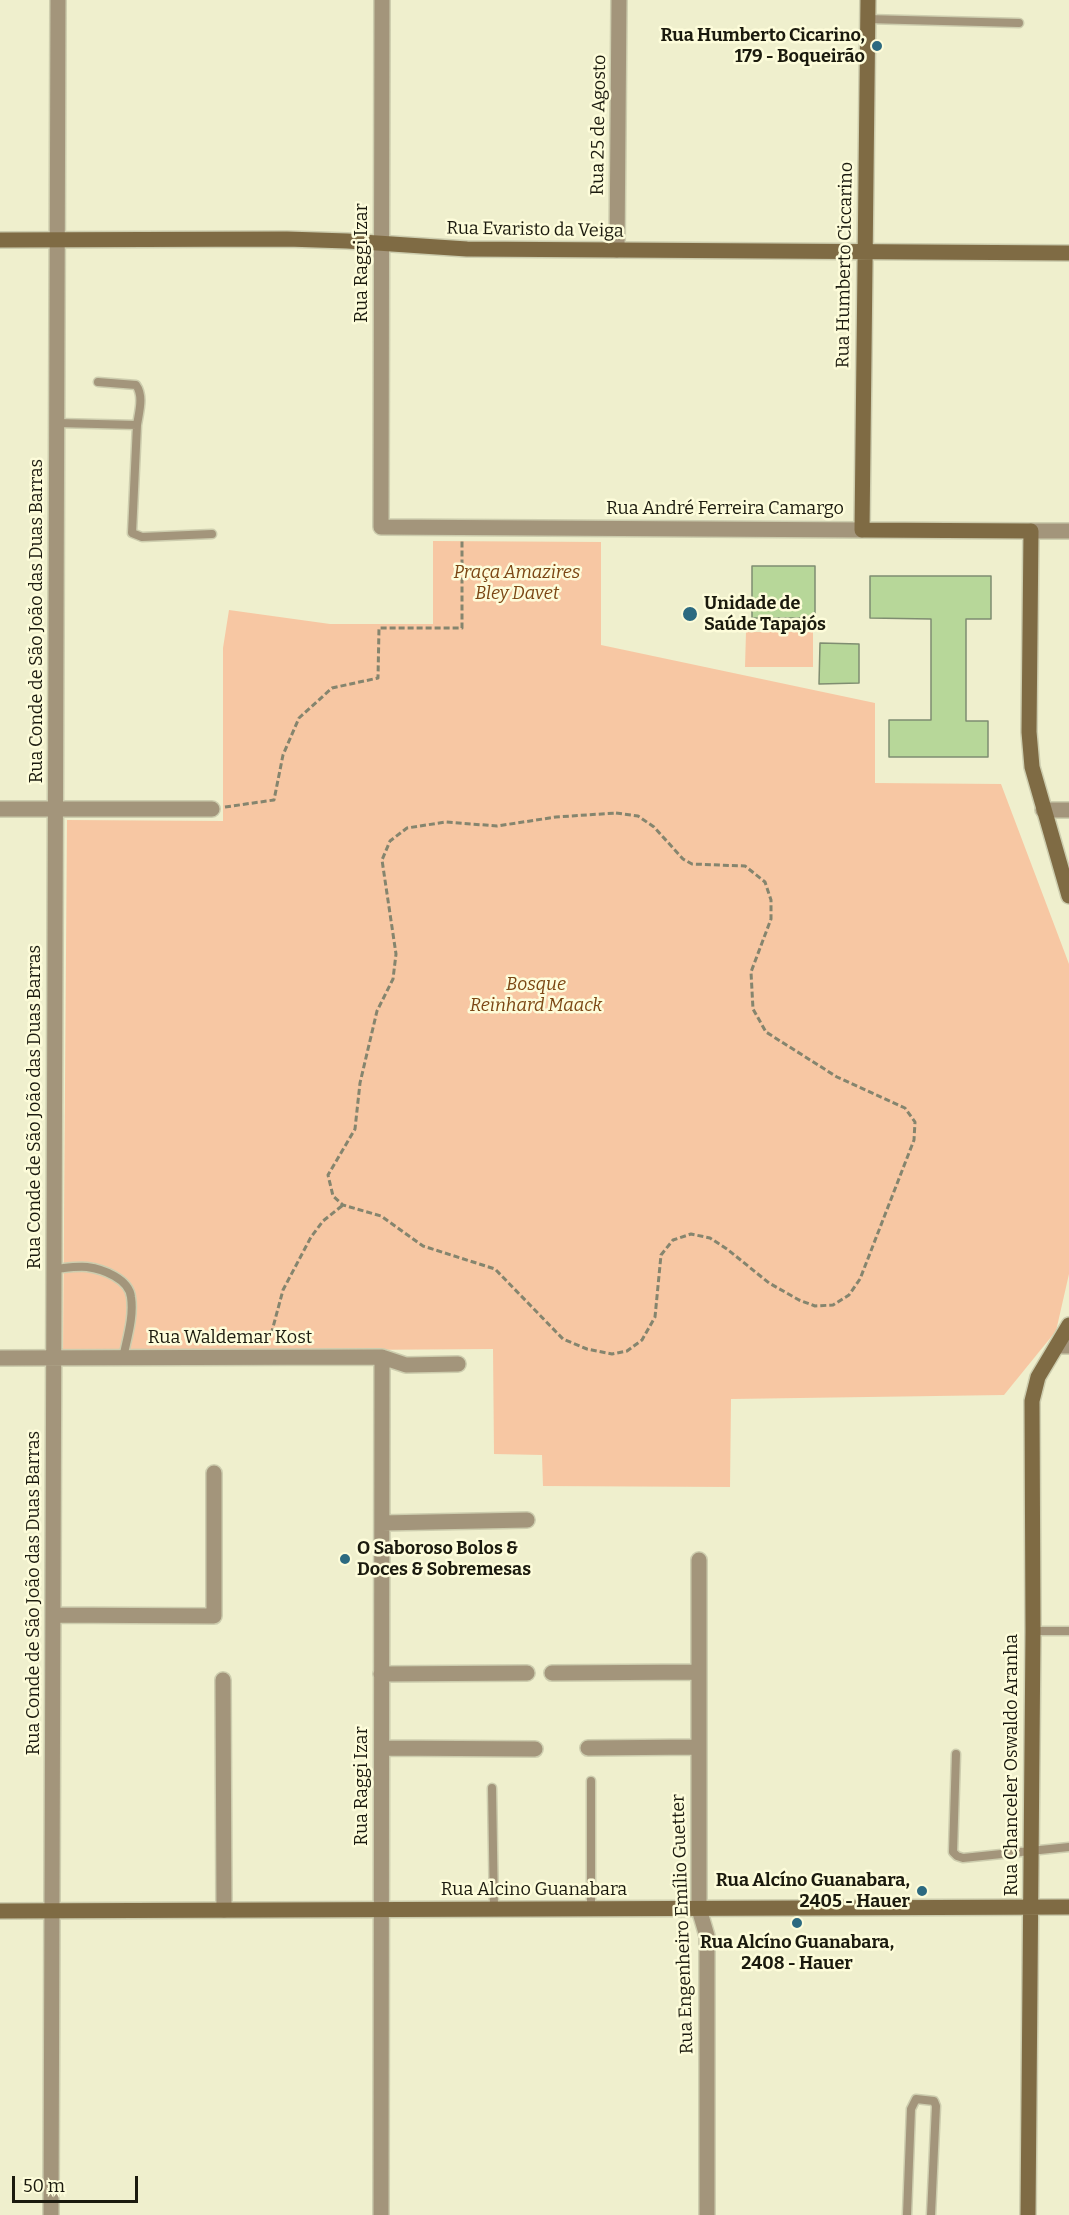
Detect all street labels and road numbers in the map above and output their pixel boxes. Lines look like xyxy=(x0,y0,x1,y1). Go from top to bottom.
street label: Rua 25 de Agosto xyxy=(587,54,611,196)
street label: Rua Humberto Ciccarino xyxy=(832,162,858,368)
street label: Rua Raggi Izar xyxy=(351,203,373,323)
street label: Rua Evaristo da Veiga xyxy=(446,218,624,242)
street label: Rua Conde de São João das Duas Barras xyxy=(26,459,48,783)
street label: Rua André Ferreira Camargo xyxy=(606,498,844,520)
street label: Rua Conde de São João das Duas Barras xyxy=(24,945,46,1269)
street label: Rua Waldemar Kost xyxy=(148,1327,312,1349)
street label: Rua Conde de São João das Duas Barras xyxy=(23,1431,45,1755)
street label: Rua Chanceler Oswaldo Aranha xyxy=(1001,1634,1023,1896)
street label: Rua Raggi Izar xyxy=(351,1726,373,1846)
street label: Rua Engenheiro Emílio Guetter xyxy=(668,1794,698,2054)
street label: Rua Alcino Guanabara xyxy=(441,1879,627,1901)

